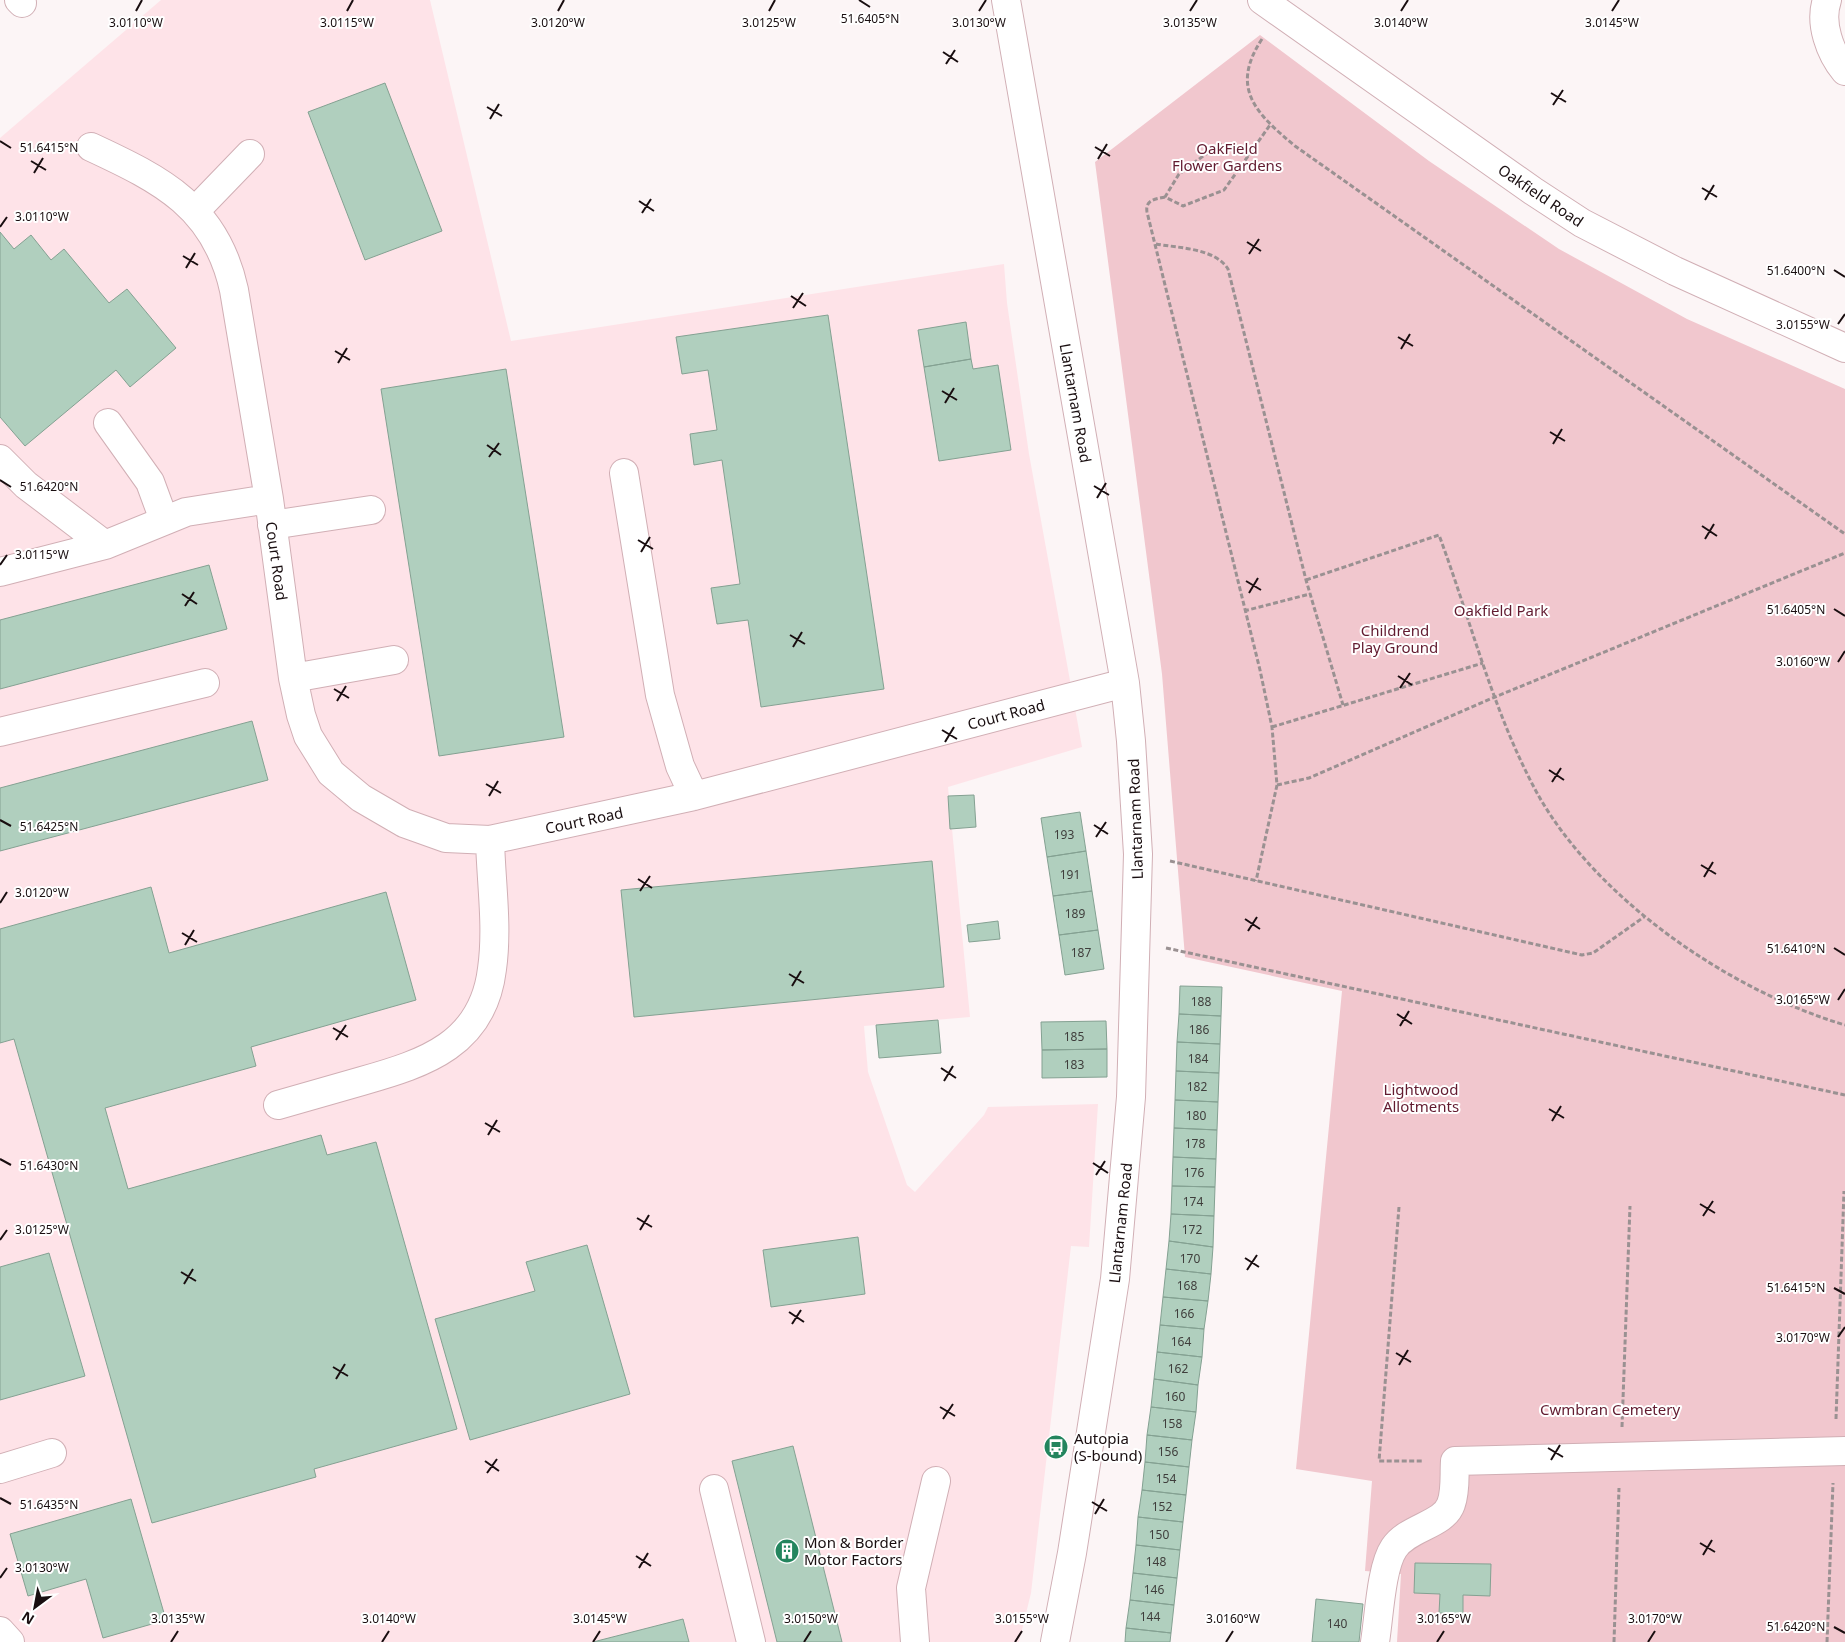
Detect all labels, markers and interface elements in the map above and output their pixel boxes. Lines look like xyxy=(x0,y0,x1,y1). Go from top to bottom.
text: 51.6405°N xyxy=(841,10,899,27)
text: 3.0110°W xyxy=(109,14,163,31)
text: 3.0115°W xyxy=(320,14,374,31)
text: 3.0120°W xyxy=(531,14,585,31)
text: 3.0125°W xyxy=(742,14,796,31)
text: 3.0130°W xyxy=(952,14,1006,31)
text: 3.0135°W xyxy=(1163,14,1217,31)
text: 3.0140°W xyxy=(1374,14,1428,31)
text: 3.0145°W xyxy=(1585,14,1639,31)
park label: OakField Flower Gardens xyxy=(1172,138,1282,175)
text: 51.6415°N xyxy=(20,139,78,156)
street label: Oakfield Road xyxy=(1495,159,1587,231)
text: 3.0110°W xyxy=(15,208,69,225)
text: 51.6400°N xyxy=(1767,262,1825,279)
text: 3.0155°W xyxy=(1776,316,1830,333)
street label: Llantarnam Road xyxy=(1056,342,1096,464)
text: 51.6420°N xyxy=(20,478,78,495)
street label: Court Road xyxy=(262,520,292,602)
text: 3.0115°W xyxy=(15,546,69,563)
park label: Oakfield Park xyxy=(1454,600,1548,620)
text: 51.6405°N xyxy=(1767,601,1825,618)
park label: Childrend Play Ground xyxy=(1352,620,1438,657)
text: 3.0160°W xyxy=(1776,653,1830,670)
street label: Court Road xyxy=(965,694,1047,734)
street label: Llantarnam Road xyxy=(1123,758,1147,880)
street label: Court Road xyxy=(543,802,625,838)
text: 51.6425°N xyxy=(20,818,78,835)
house number: 193 xyxy=(1054,826,1074,843)
house number: 191 xyxy=(1060,866,1080,883)
text: 3.0120°W xyxy=(15,884,69,901)
house number: 189 xyxy=(1065,905,1085,922)
text: 51.6410°N xyxy=(1767,940,1825,957)
house number: 187 xyxy=(1071,944,1091,961)
text: 3.0165°W xyxy=(1776,991,1830,1008)
house number: 188 xyxy=(1191,993,1211,1010)
house number: 186 xyxy=(1189,1021,1209,1038)
house number: 185 xyxy=(1064,1028,1084,1045)
house number: 184 xyxy=(1188,1050,1208,1067)
house number: 183 xyxy=(1064,1056,1084,1073)
house number: 182 xyxy=(1187,1078,1207,1095)
park label: Lightwood Allotments xyxy=(1383,1079,1459,1116)
house number: 180 xyxy=(1186,1107,1206,1124)
house number: 178 xyxy=(1185,1135,1205,1152)
text: 51.6430°N xyxy=(20,1157,78,1174)
street label: Llantarnam Road xyxy=(1104,1162,1136,1284)
house number: 176 xyxy=(1184,1164,1204,1181)
house number: 174 xyxy=(1183,1193,1203,1210)
text: 3.0125°W xyxy=(15,1221,69,1238)
house number: 172 xyxy=(1182,1221,1202,1238)
house number: 170 xyxy=(1180,1250,1200,1267)
house number: 168 xyxy=(1177,1277,1197,1294)
text: 51.6415°N xyxy=(1767,1279,1825,1296)
house number: 166 xyxy=(1174,1305,1194,1322)
text: 3.0170°W xyxy=(1776,1329,1830,1346)
house number: 164 xyxy=(1171,1333,1191,1350)
house number: 162 xyxy=(1168,1360,1188,1377)
house number: 160 xyxy=(1165,1388,1185,1405)
park label: Cwmbran Cemetery xyxy=(1540,1399,1680,1419)
house number: 158 xyxy=(1162,1415,1182,1432)
place label: Autopia (S-bound) xyxy=(1074,1428,1142,1465)
bus stop icon: Autopia (S-bound) xyxy=(1043,1434,1069,1460)
house number: 156 xyxy=(1158,1443,1178,1460)
house number: 154 xyxy=(1156,1470,1176,1487)
text: 51.6435°N xyxy=(20,1496,78,1513)
house number: 152 xyxy=(1152,1498,1172,1515)
house number: 150 xyxy=(1149,1526,1169,1543)
place label: Mon & Border Motor Factors xyxy=(804,1532,903,1569)
building icon: Mon & Border Motor Factors xyxy=(774,1538,800,1564)
house number: 148 xyxy=(1146,1553,1166,1570)
text: 3.0130°W xyxy=(15,1559,69,1576)
house number: 146 xyxy=(1144,1581,1164,1598)
north arrow xyxy=(10,1582,60,1632)
text: N xyxy=(18,1607,38,1630)
house number: 144 xyxy=(1140,1608,1160,1625)
text: 3.0135°W xyxy=(151,1610,205,1627)
text: 3.0140°W xyxy=(362,1610,416,1627)
text: 3.0145°W xyxy=(573,1610,627,1627)
text: 3.0150°W xyxy=(784,1610,838,1627)
text: 3.0155°W xyxy=(995,1610,1049,1627)
text: 3.0160°W xyxy=(1206,1610,1260,1627)
text: 3.0165°W xyxy=(1417,1610,1471,1627)
text: 3.0170°W xyxy=(1628,1610,1682,1627)
house number: 140 xyxy=(1327,1615,1347,1632)
text: 51.6420°N xyxy=(1767,1618,1825,1635)

